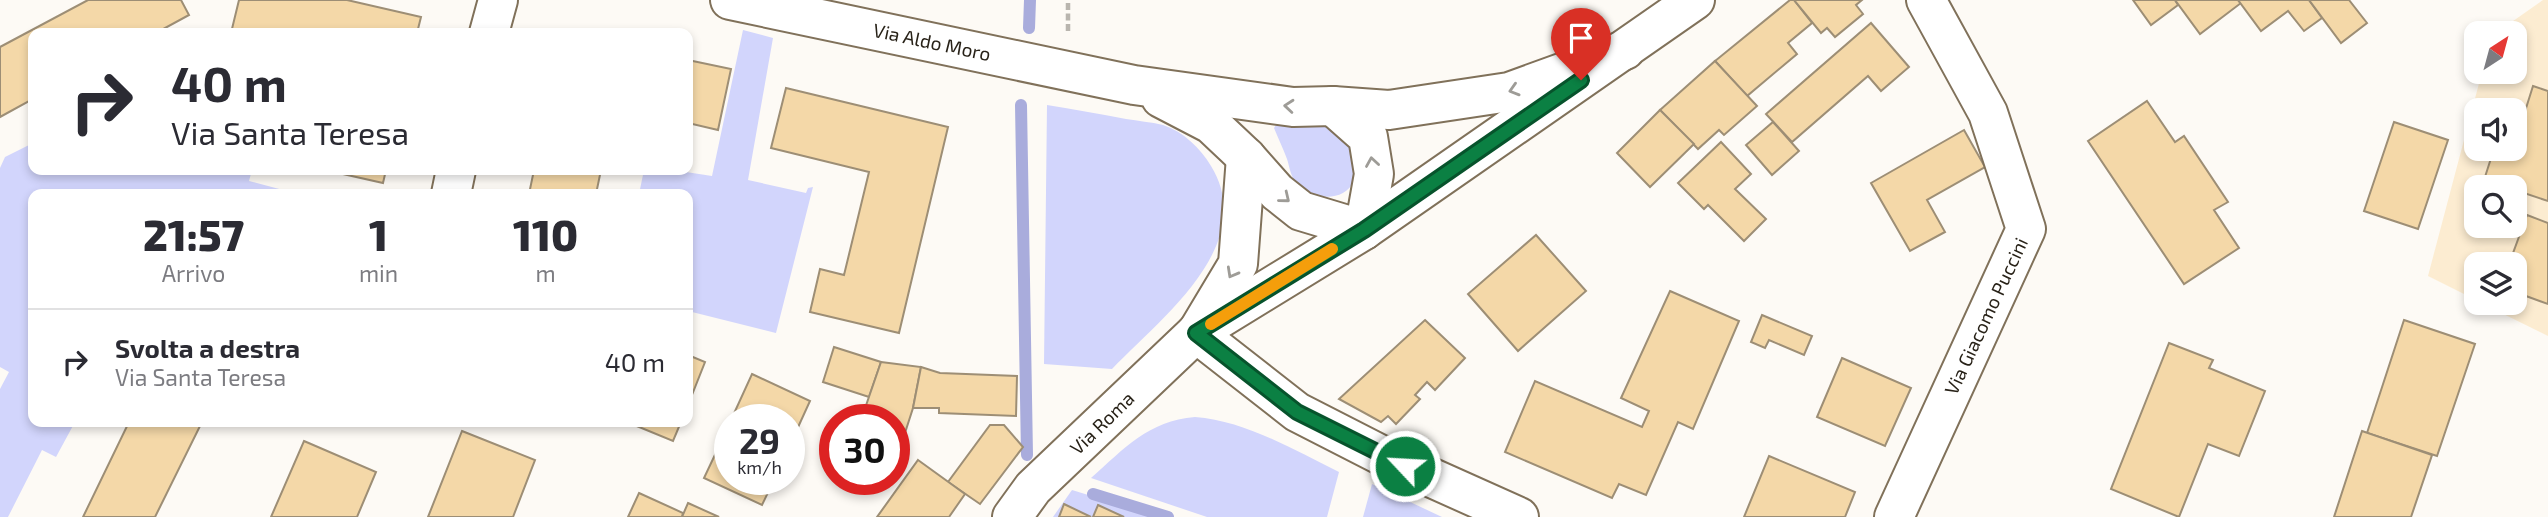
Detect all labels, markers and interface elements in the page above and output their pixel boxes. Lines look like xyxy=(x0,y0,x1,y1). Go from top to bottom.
pin xyxy=(1551,8,1611,80)
street label: Via Aldo Moro xyxy=(871,18,993,65)
icon: arrive xyxy=(1562,19,1600,57)
north arrow xyxy=(2464,21,2527,84)
map controls xyxy=(2464,21,2527,315)
text: 40 m xyxy=(171,53,287,112)
icon: right xyxy=(56,56,147,147)
one-way arrow xyxy=(1509,81,1521,96)
button: sound xyxy=(2464,98,2527,161)
one-way arrow xyxy=(1283,99,1294,114)
text: Via Santa Teresa xyxy=(171,113,409,151)
one-way arrow xyxy=(1364,156,1379,168)
button: search xyxy=(2464,175,2527,238)
one-way arrow xyxy=(1277,189,1289,202)
text: 21:57 xyxy=(143,209,244,259)
text: 1 xyxy=(369,209,388,259)
text: 110 xyxy=(513,209,578,259)
street label: Via Giacomo Puccini xyxy=(1939,234,2032,398)
button: layers xyxy=(2464,252,2527,315)
text: Arrivo xyxy=(162,259,225,287)
text: min xyxy=(359,259,398,287)
text: m xyxy=(535,259,556,287)
one-way arrow xyxy=(1227,265,1240,278)
text: Svolta a destra xyxy=(115,332,300,363)
icon: right xyxy=(56,343,94,381)
text: 40 m xyxy=(605,346,665,377)
text: Via Santa Teresa xyxy=(115,363,286,391)
street label: Via Roma xyxy=(1065,386,1139,459)
speed limit sign: 30 xyxy=(819,404,910,495)
text: 29 xyxy=(739,419,780,461)
position arrow xyxy=(1368,429,1442,503)
text: km/h xyxy=(737,456,782,478)

